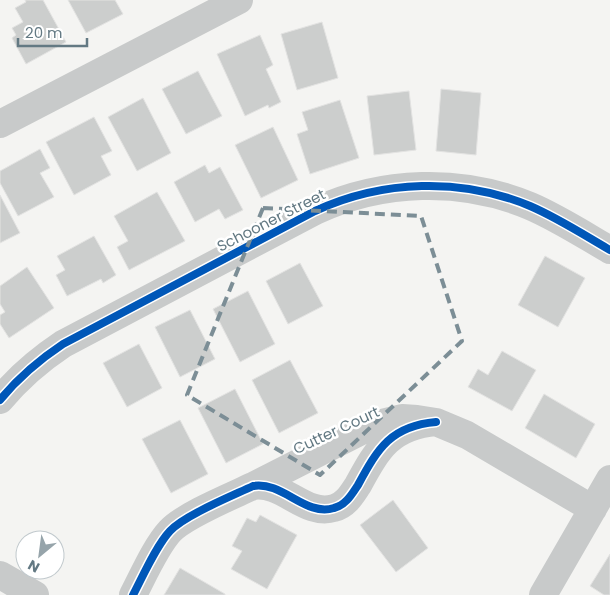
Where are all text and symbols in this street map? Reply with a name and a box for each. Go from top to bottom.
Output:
scale bar [18,15,86,47]
text: 20 m [25,22,63,43]
street label: Schooner Street [213,184,329,256]
street label: Cutter Court [289,401,383,459]
north arrow [15,530,65,580]
text: N [24,555,43,578]

